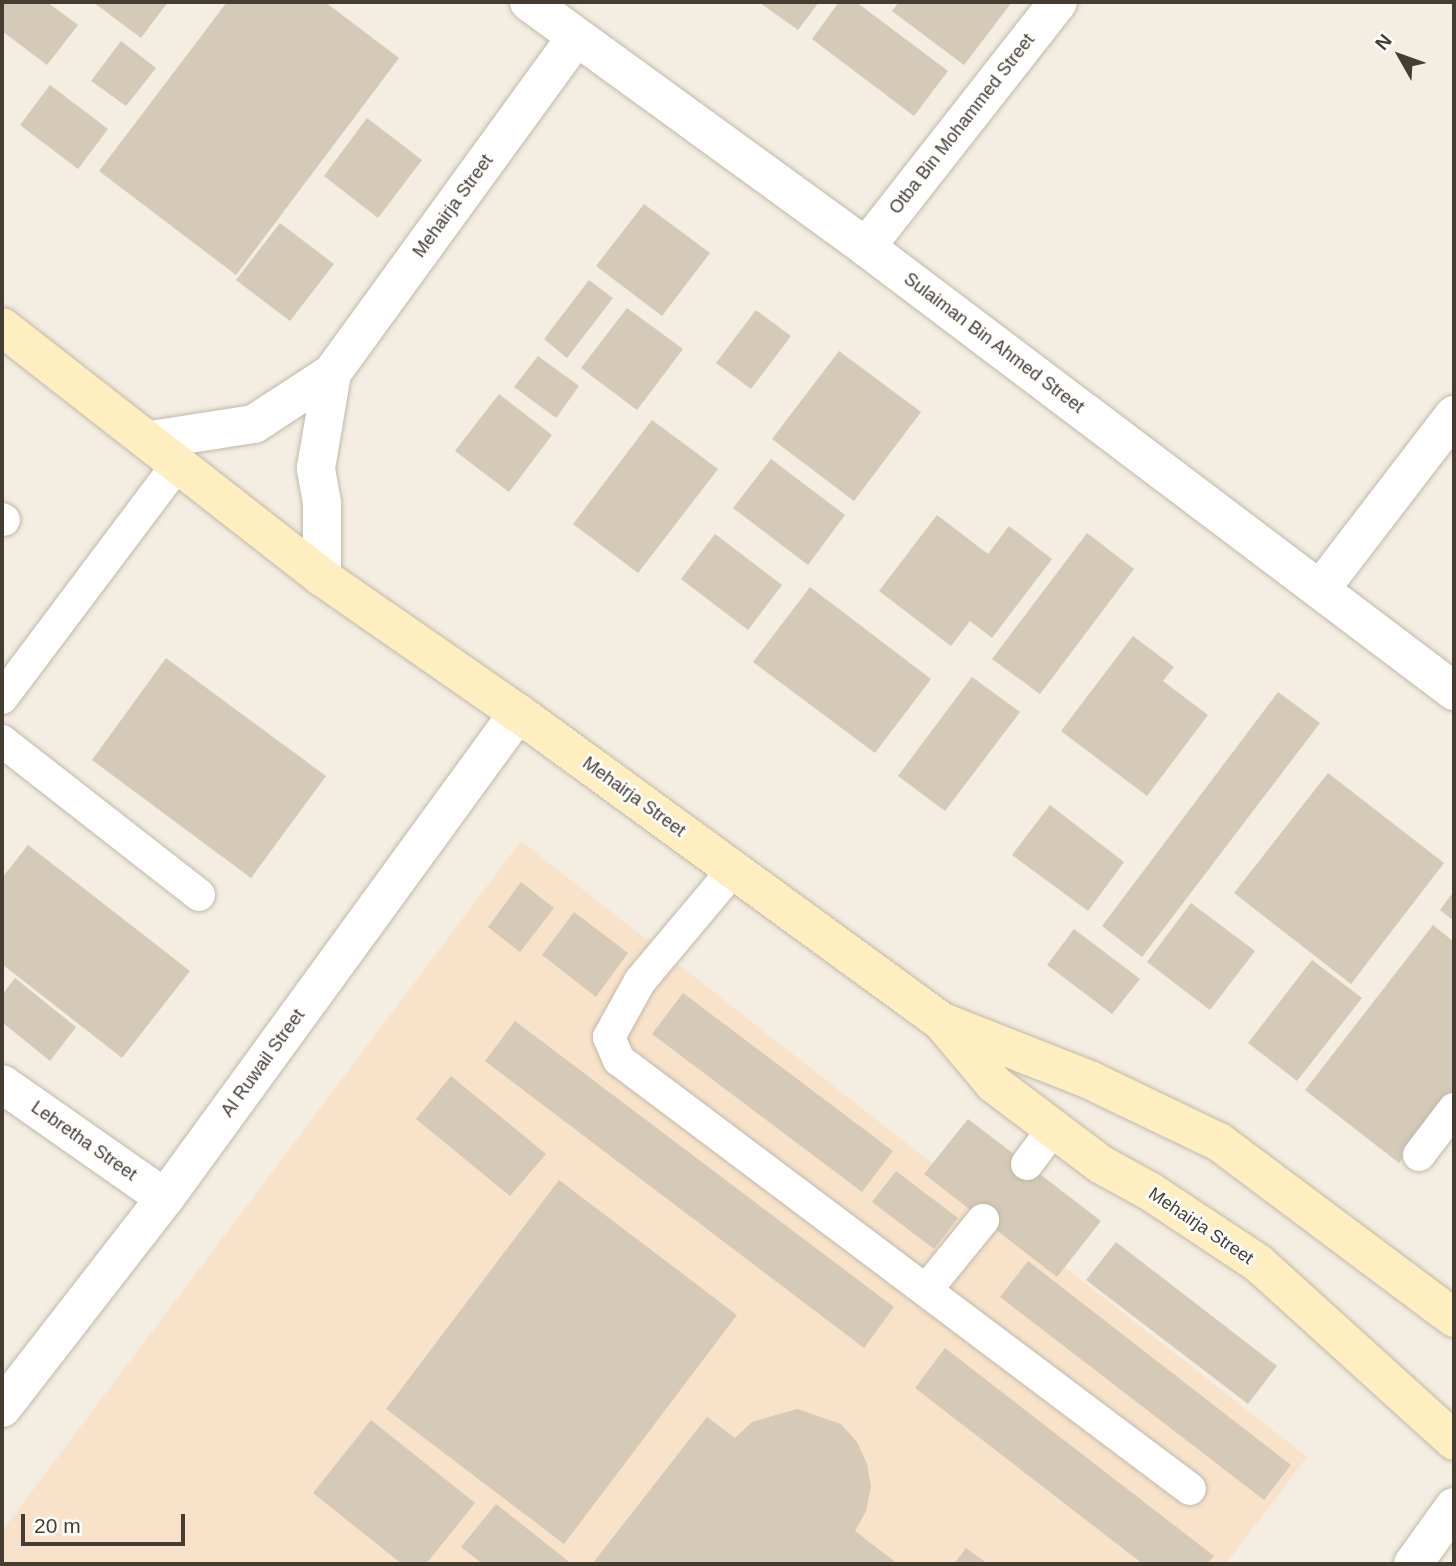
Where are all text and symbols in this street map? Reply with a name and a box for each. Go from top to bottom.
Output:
north arrow [1365,21,1435,91]
street label: Otba Bin Mohammed Street [885,29,1039,219]
text: N [1371,30,1396,54]
street label: Mehairja Street [408,150,498,262]
street label: Sulaiman Bin Ahmed Street [899,268,1089,418]
street label: Mehairja Street [578,752,690,842]
street label: Al Ruwail Street [217,1005,309,1121]
street label: Lebretha Street [27,1097,141,1185]
street label: Mehairja Street [1144,1183,1258,1269]
scale bar [24,1500,189,1544]
text: 20 m [34,1514,81,1537]

